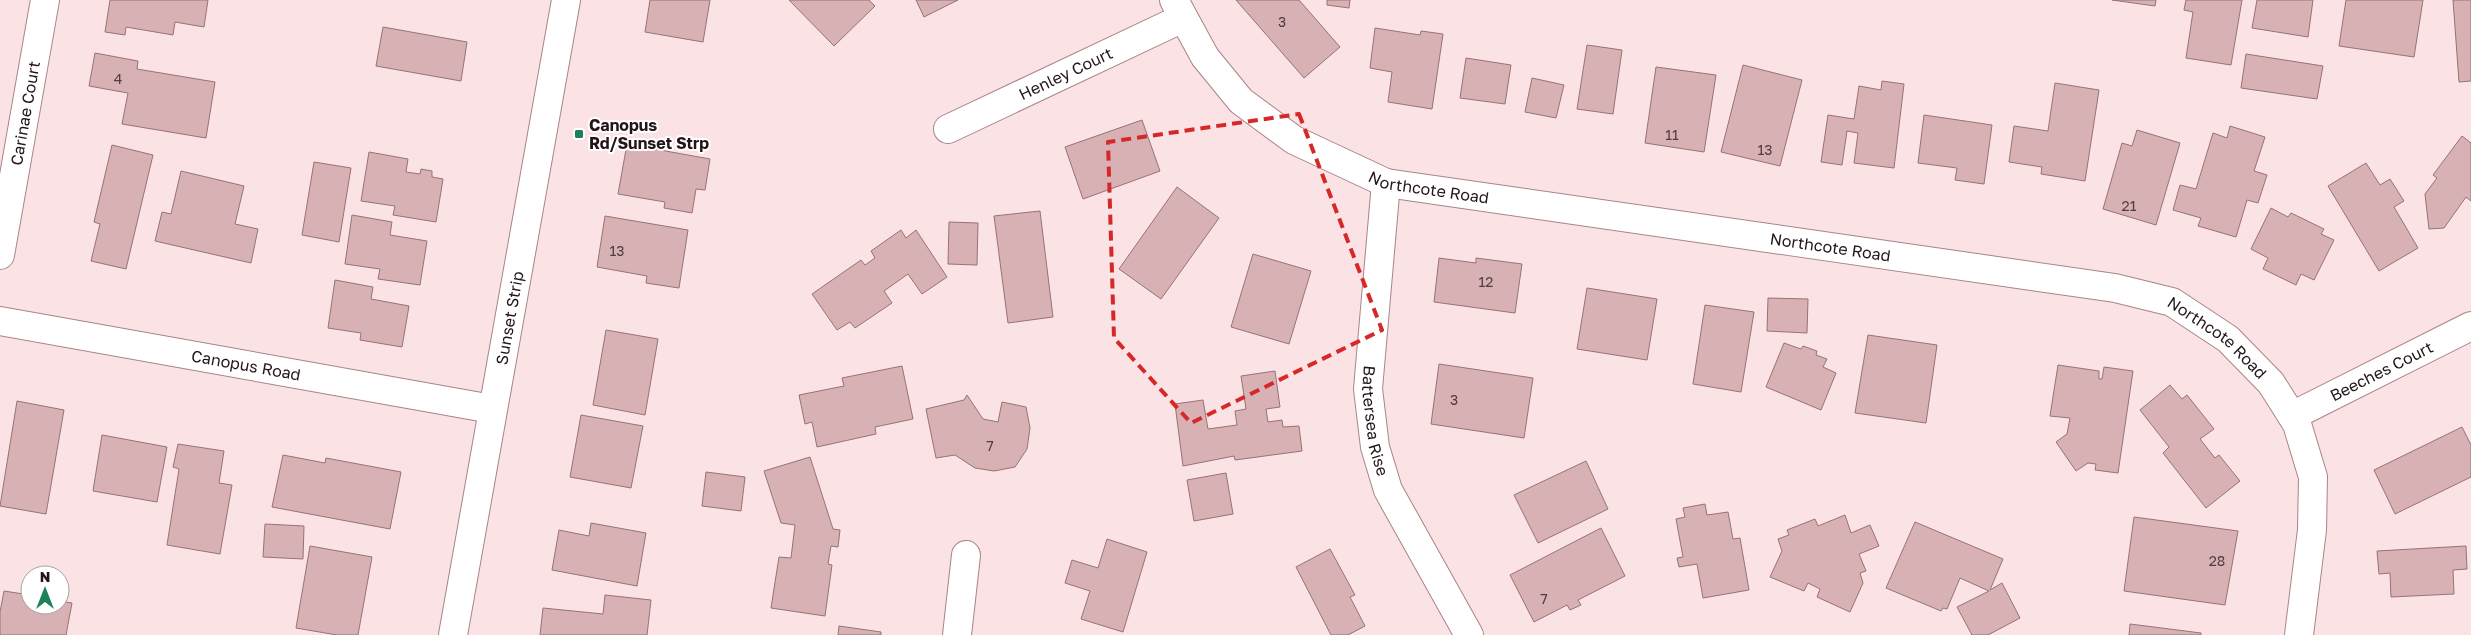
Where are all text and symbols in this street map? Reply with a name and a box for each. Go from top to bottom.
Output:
house number: 3 [1278,13,1286,30]
street label: Henley Court [1015,43,1116,104]
street label: Carinae Court [6,59,44,167]
house number: 4 [114,70,122,87]
place label: Canopus Rd/Sunset Strp [589,115,709,153]
house number: 11 [1665,126,1679,143]
marker: Canopus Rd/Sunset Strp [573,128,585,140]
house number: 13 [1758,141,1772,158]
street label: Northcote Road [1365,166,1490,208]
house number: 21 [2122,197,2137,214]
street label: Northcote Road [1769,228,1892,266]
house number: 13 [610,242,624,259]
street label: Sunset Strip [491,269,528,366]
house number: 12 [1479,273,1493,290]
street label: Northcote Road [2164,292,2271,383]
street label: Beeches Court [2326,337,2436,405]
street label: Canopus Road [190,345,302,385]
street label: Battersea Rise [1358,365,1393,478]
house number: 3 [1450,391,1458,408]
house number: 7 [986,437,994,454]
house number: 28 [2209,552,2225,569]
north arrow [20,565,70,615]
text: N [40,568,50,585]
house number: 7 [1540,590,1548,607]

